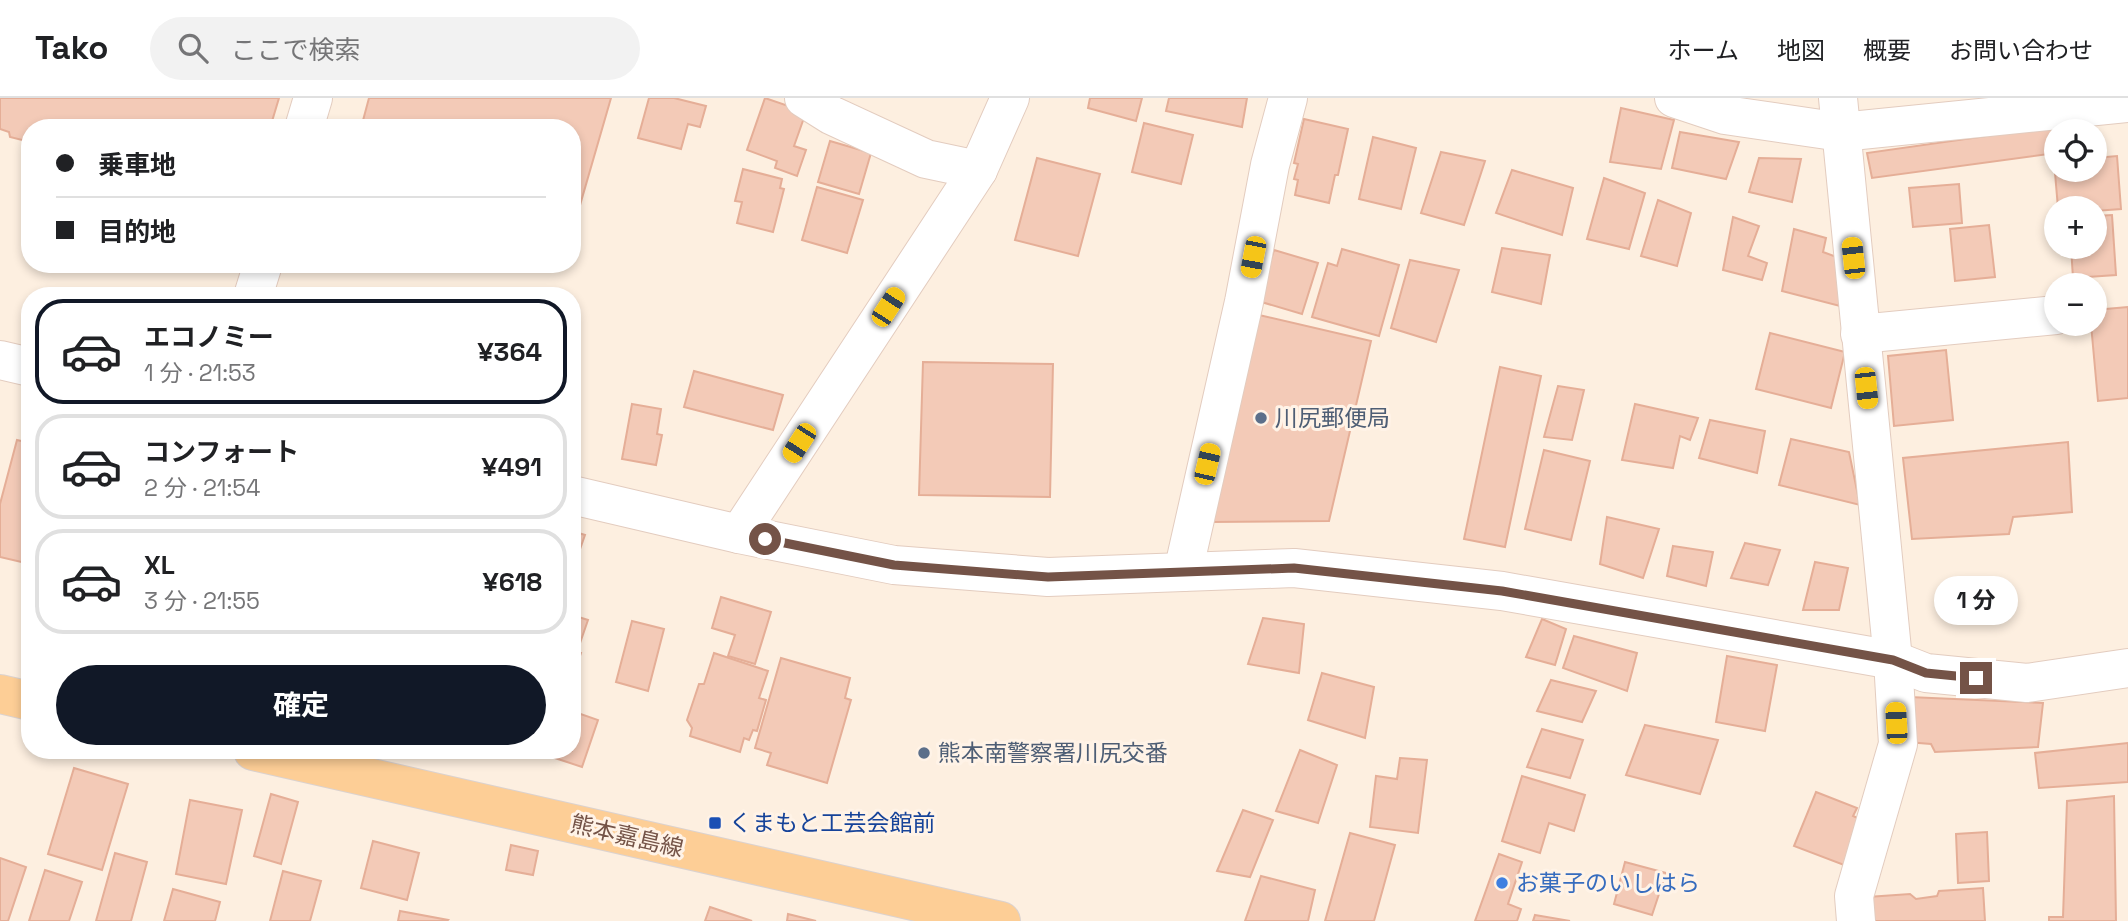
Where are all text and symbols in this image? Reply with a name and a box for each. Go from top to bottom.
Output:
search box [150,17,640,80]
text: Tako [35,27,108,69]
icon: search [174,29,212,67]
text: ここで検索 [230,33,360,67]
text: ホーム [1668,35,1739,66]
text: 地図 [1777,35,1825,66]
text: 概要 [1863,35,1911,66]
text: お問い合わせ [1949,35,2093,66]
map controls [2044,119,2107,336]
button: locate [2044,119,2107,182]
text: 乗車地 [98,148,176,182]
button: + [2044,196,2107,259]
text: 目的地 [98,215,176,249]
car [1239,234,1268,280]
car [1841,236,1866,280]
button: − [2044,273,2107,336]
car [868,284,909,330]
icon: car [60,320,123,383]
text: エコノミー [144,320,274,354]
text: ¥364 [477,335,542,369]
text: 1 分 · 21:53 [144,358,256,388]
car [1854,366,1879,410]
place label: 川尻郵便局 [1275,403,1390,433]
marker: 川尻郵便局 [1253,410,1269,426]
car [779,420,820,466]
icon: car [60,435,123,498]
text: コンフォート [144,435,299,469]
car [1193,441,1222,487]
text: ¥491 [482,450,542,484]
text: 2 分 · 21:54 [144,473,260,503]
route start [749,523,781,555]
text: XL [144,548,175,582]
icon: car [60,550,123,613]
text: ¥618 [483,565,542,599]
callout: 1 分 [1934,576,2018,626]
text: 1 分 [1956,585,1996,615]
text: 3 分 · 21:55 [144,586,260,616]
route end [1960,662,1992,694]
button: 確定 [56,665,546,745]
car [1885,701,1908,745]
place label: 熊本南警察署川尻交番 [938,738,1168,768]
marker: 熊本南警察署川尻交番 [916,745,932,761]
street label: 熊本嘉島線 [568,808,686,864]
place label: くまもと工芸会館前 [729,808,936,838]
marker: くまもと工芸会館前 [707,815,723,831]
place label: お菓子のいしはら [1516,868,1700,898]
marker: お菓子のいしはら [1494,875,1510,891]

